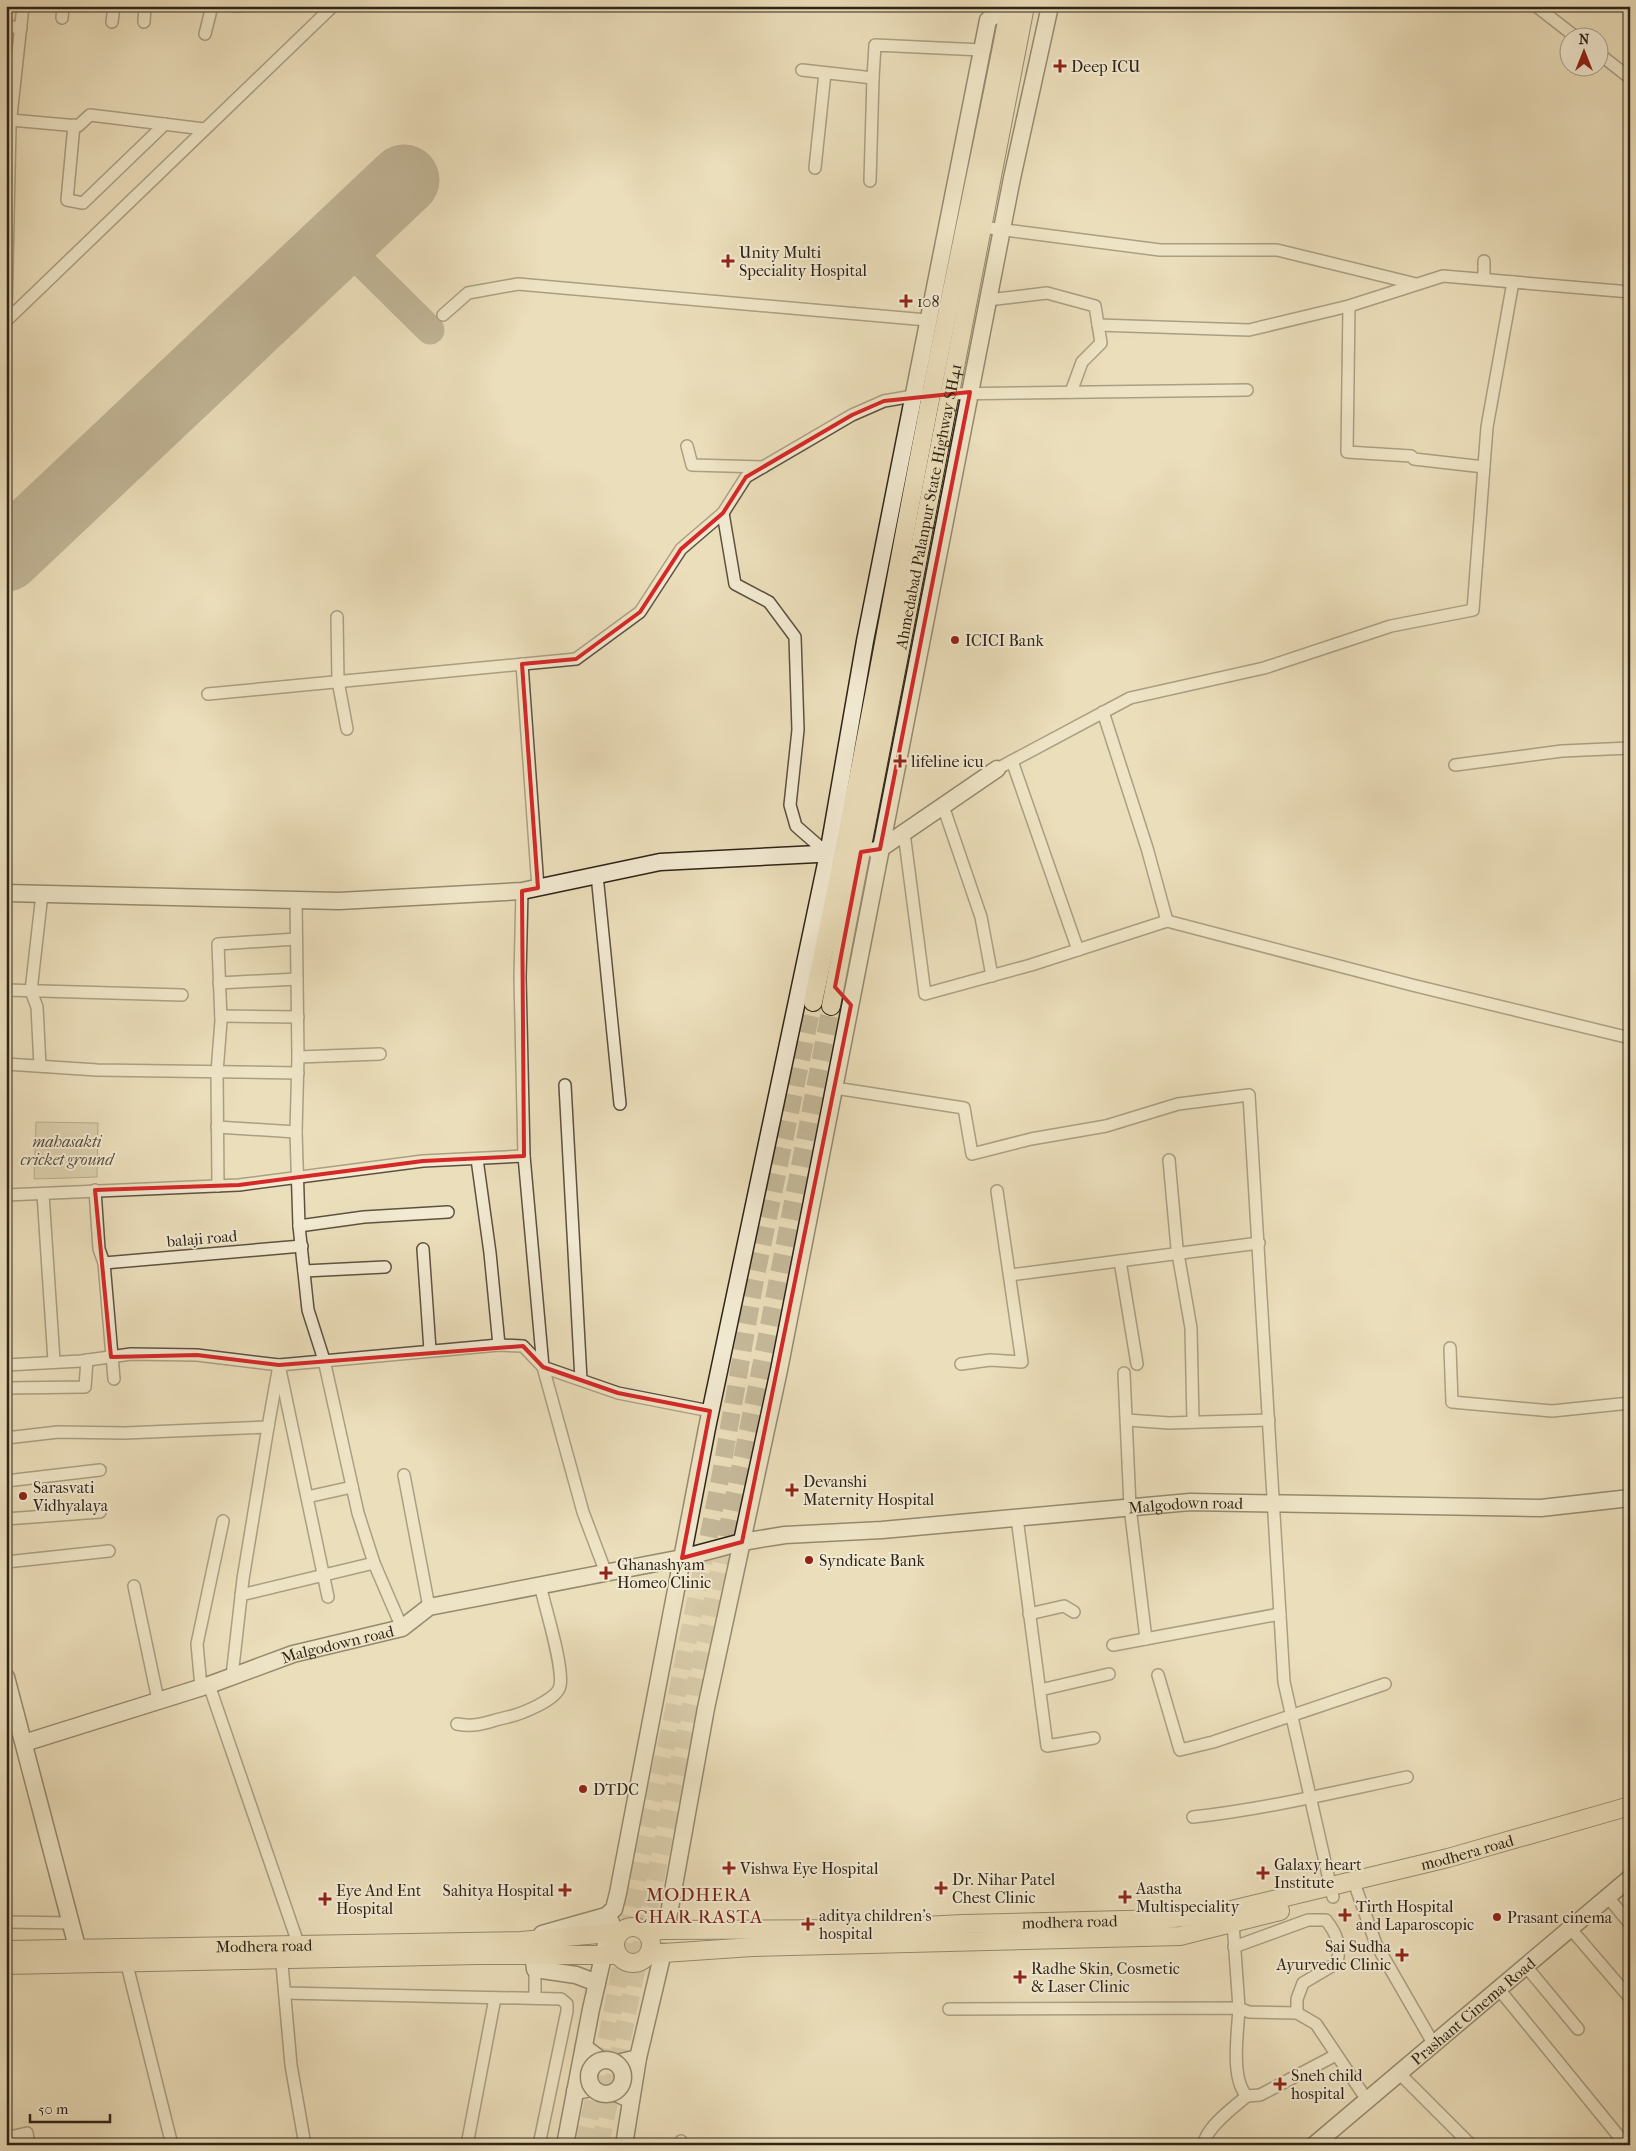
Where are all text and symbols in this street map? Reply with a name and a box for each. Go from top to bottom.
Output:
north arrow [1558,28,1608,78]
text: N [1579,31,1590,48]
place label: Deep ICU [1071,57,1141,76]
marker: Deep ICU [1053,59,1067,73]
place label: Unity Multi Speciality Hospital [739,243,868,280]
marker: Unity Multi Speciality Hospital [721,254,735,268]
place label: 108 [917,292,939,311]
marker: 108 [899,294,913,308]
street label: Ahmedabad Palanpur State Highway SH41 [891,362,965,652]
place label: ICICI Bank [965,631,1044,650]
marker: ICICI Bank [949,634,961,646]
place label: lifeline icu [910,752,983,771]
marker: lifeline icu [893,754,907,768]
park label: mahasakti cricket ground [21,1132,115,1169]
street label: balaji road [165,1226,238,1251]
place label: Devanshi Maternity Hospital [803,1472,935,1509]
place label: Sarasvati Vidhyalaya [32,1478,109,1515]
marker: Devanshi Maternity Hospital [785,1483,799,1497]
marker: Sarasvati Vidhyalaya [17,1490,29,1502]
street label: Malgodown road [1127,1493,1244,1518]
place label: Syndicate Bank [819,1551,926,1570]
marker: Syndicate Bank [803,1554,815,1566]
place label: Ghanashyam Homeo Clinic [617,1555,711,1592]
marker: Ghanashyam Homeo Clinic [599,1566,613,1580]
street label: Malgodown road [279,1621,396,1668]
place label: DTDC [593,1780,639,1799]
marker: DTDC [577,1783,589,1795]
street label: modhera road [1419,1831,1516,1874]
place label: Galaxy heart Institute [1274,1855,1362,1892]
place label: Vishwa Eye Hospital [739,1859,879,1878]
marker: Vishwa Eye Hospital [722,1861,736,1875]
marker: Galaxy heart Institute [1256,1866,1270,1880]
place label: Dr. Nihar Patel Chest Clinic [952,1870,1056,1907]
place label: Aastha Multispeciality [1135,1879,1240,1916]
place label: Eye And Ent Hospital [336,1881,422,1918]
place label: Sahitya Hospital [443,1881,555,1900]
marker: Dr. Nihar Patel Chest Clinic [934,1881,948,1895]
marker: Sahitya Hospital [558,1883,572,1897]
district label: MODHERA CHAR RASTA [635,1884,763,1928]
marker: Aastha Multispeciality [1118,1890,1132,1904]
marker: Eye And Ent Hospital [318,1892,332,1906]
place label: Tirth Hospital and Laparoscopic [1356,1897,1474,1934]
place label: aditya children's hospital [819,1906,931,1943]
marker: Tirth Hospital and Laparoscopic [1338,1908,1352,1922]
place label: Prasant cinema [1507,1908,1613,1927]
street label: modhera road [1022,1911,1118,1933]
marker: Prasant cinema [1491,1911,1503,1923]
marker: aditya children's hospital [801,1917,815,1931]
street label: Modhera road [215,1936,313,1956]
place label: Sai Sudha Ayurvedic Clinic [1276,1937,1392,1974]
marker: Sai Sudha Ayurvedic Clinic [1395,1948,1409,1962]
street label: Prashant Cinema Road [1407,1953,1539,2069]
place label: Radhe Skin, Cosmetic & Laser Clinic [1031,1959,1180,1996]
marker: Radhe Skin, Cosmetic & Laser Clinic [1013,1970,1027,1984]
place label: Sneh child hospital [1291,2066,1363,2103]
marker: Sneh child hospital [1273,2077,1287,2091]
scale bar [30,2091,110,2123]
text: 50 m [38,2100,69,2118]

